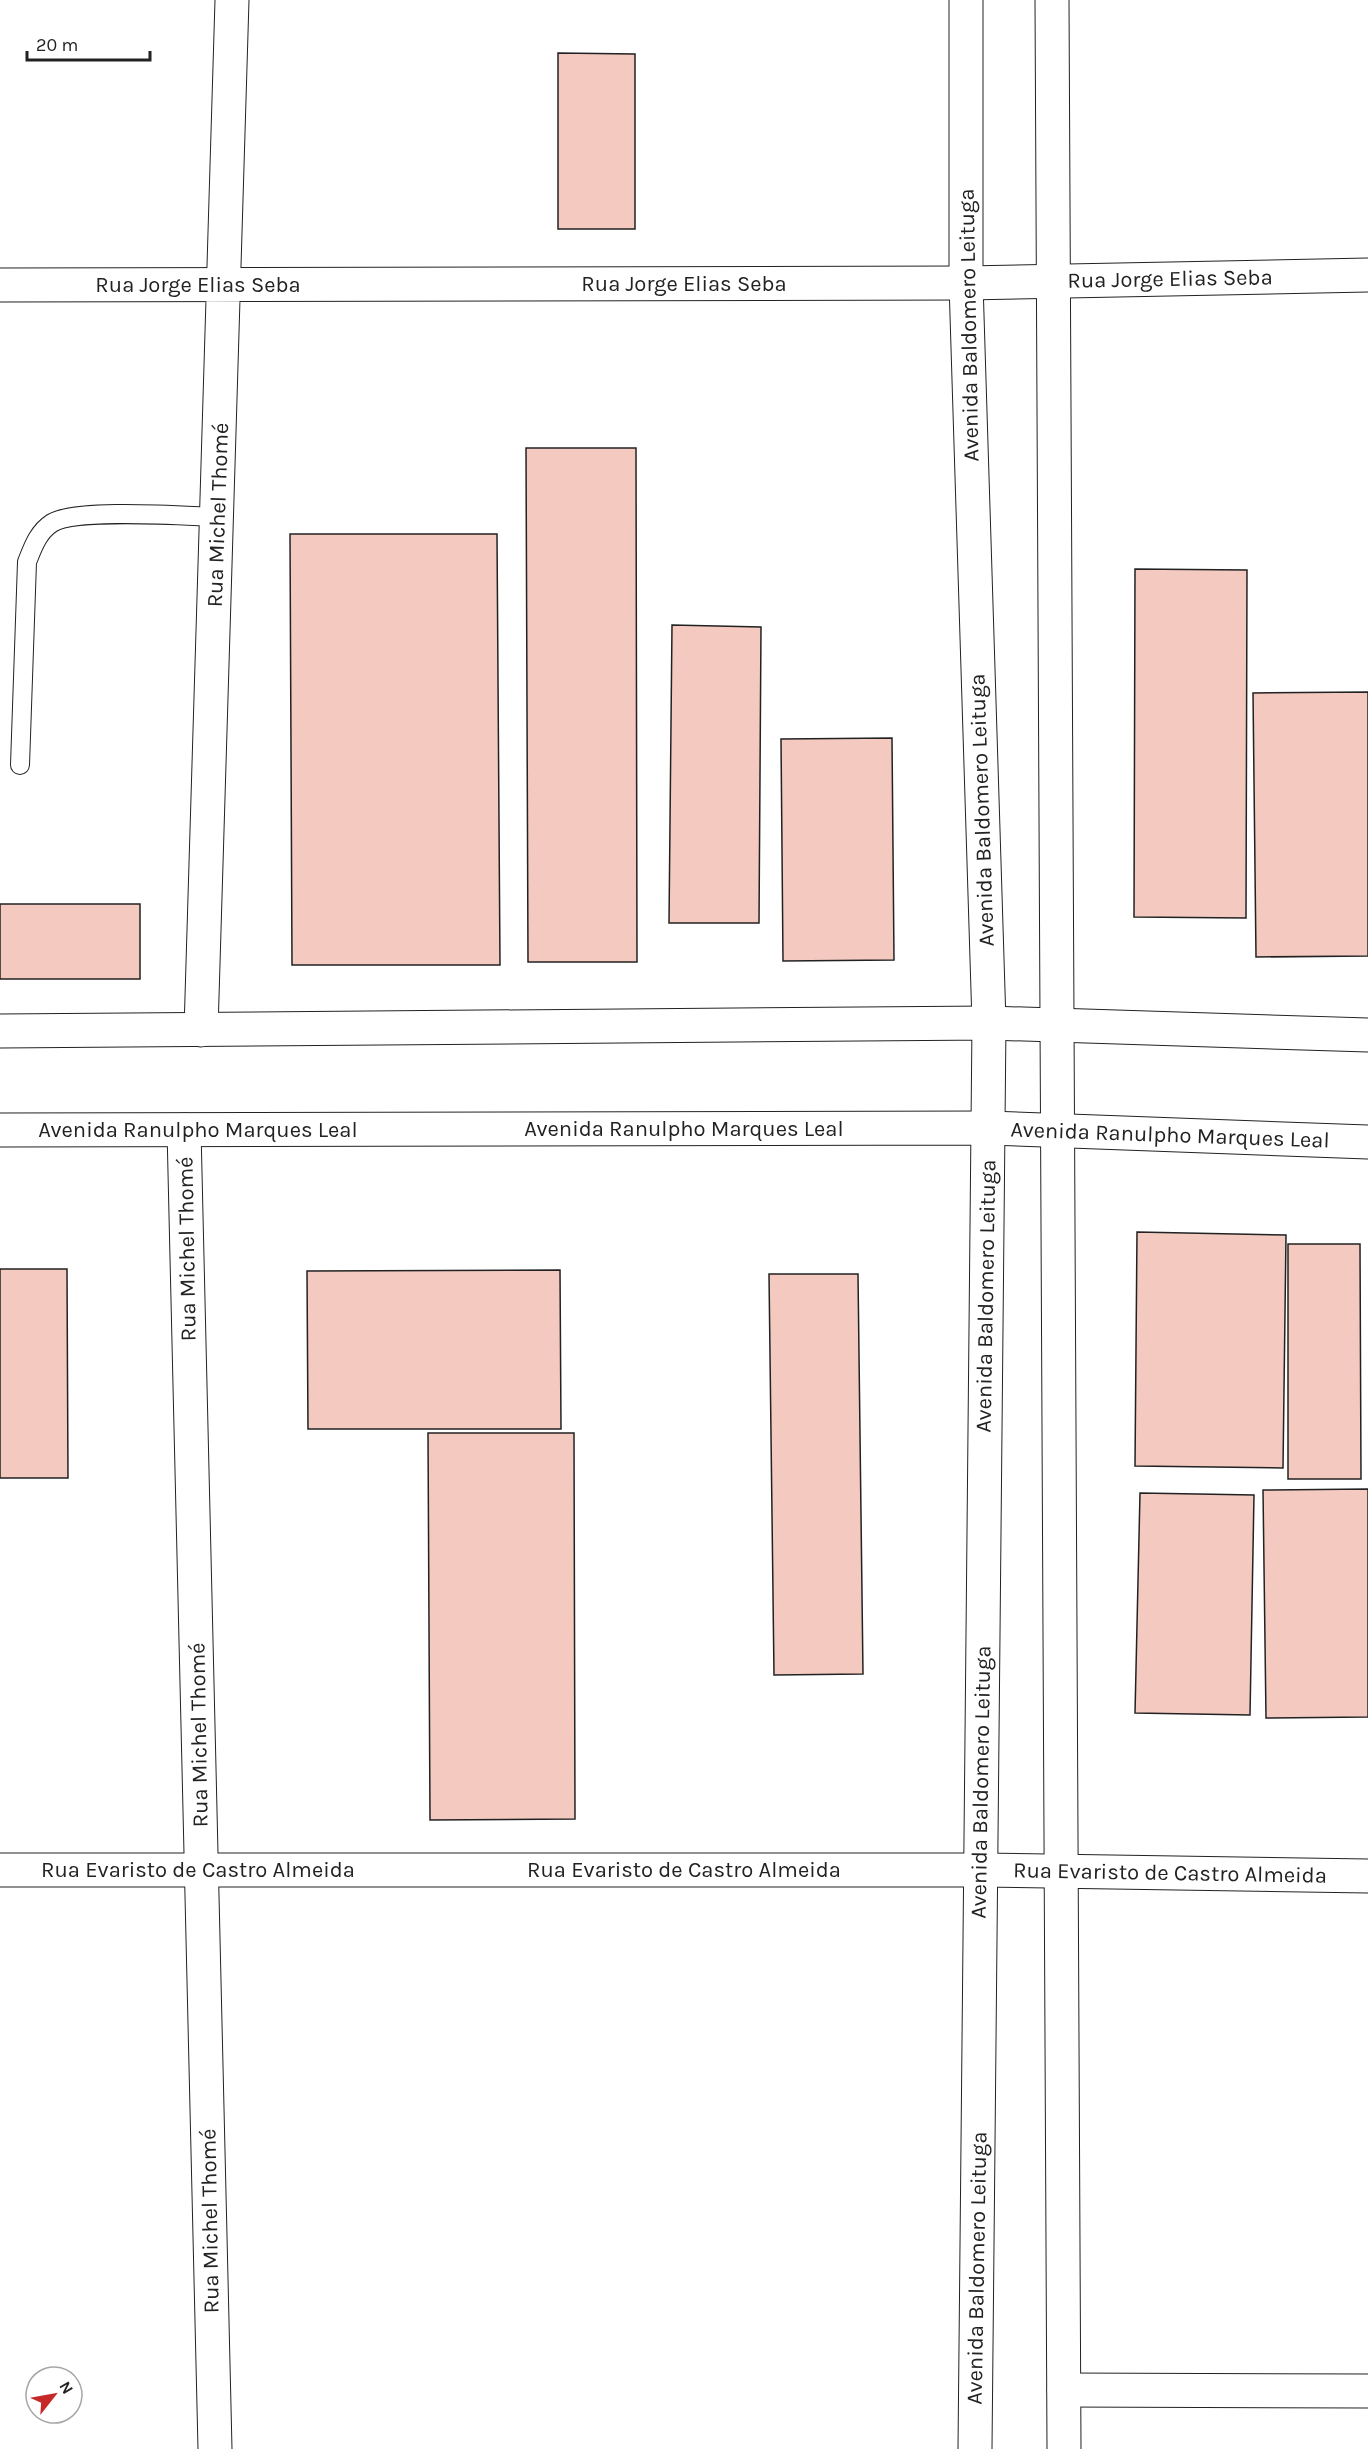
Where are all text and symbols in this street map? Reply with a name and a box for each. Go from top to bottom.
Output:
scale bar [27,24,150,62]
text: 20 m [36,34,78,56]
street label: Avenida Baldomero Leituga [954,188,984,462]
street label: Rua Jorge Elias Seba [1067,264,1273,294]
street label: Rua Jorge Elias Seba [581,271,787,297]
street label: Rua Jorge Elias Seba [95,272,301,298]
street label: Rua Michel Thomé [202,422,234,608]
street label: Avenida Baldomero Leituga [964,673,1000,947]
street label: Avenida Ranulpho Marques Leal [524,1116,844,1142]
street label: Avenida Ranulpho Marques Leal [1010,1116,1330,1154]
street label: Avenida Ranulpho Marques Leal [38,1117,358,1143]
street label: Rua Michel Thomé [172,1156,202,1342]
street label: Avenida Baldomero Leituga [971,1159,1001,1433]
street label: Rua Michel Thomé [184,1642,214,1828]
street label: Avenida Baldomero Leituga [966,1645,996,1919]
street label: Rua Evaristo de Castro Almeida [41,1857,355,1883]
street label: Rua Evaristo de Castro Almeida [527,1857,841,1883]
street label: Rua Evaristo de Castro Almeida [1013,1857,1327,1889]
street label: Rua Michel Thomé [195,2128,225,2314]
street label: Avenida Baldomero Leituga [962,2131,992,2405]
north arrow [24,2365,84,2425]
text: N [55,2378,78,2397]

